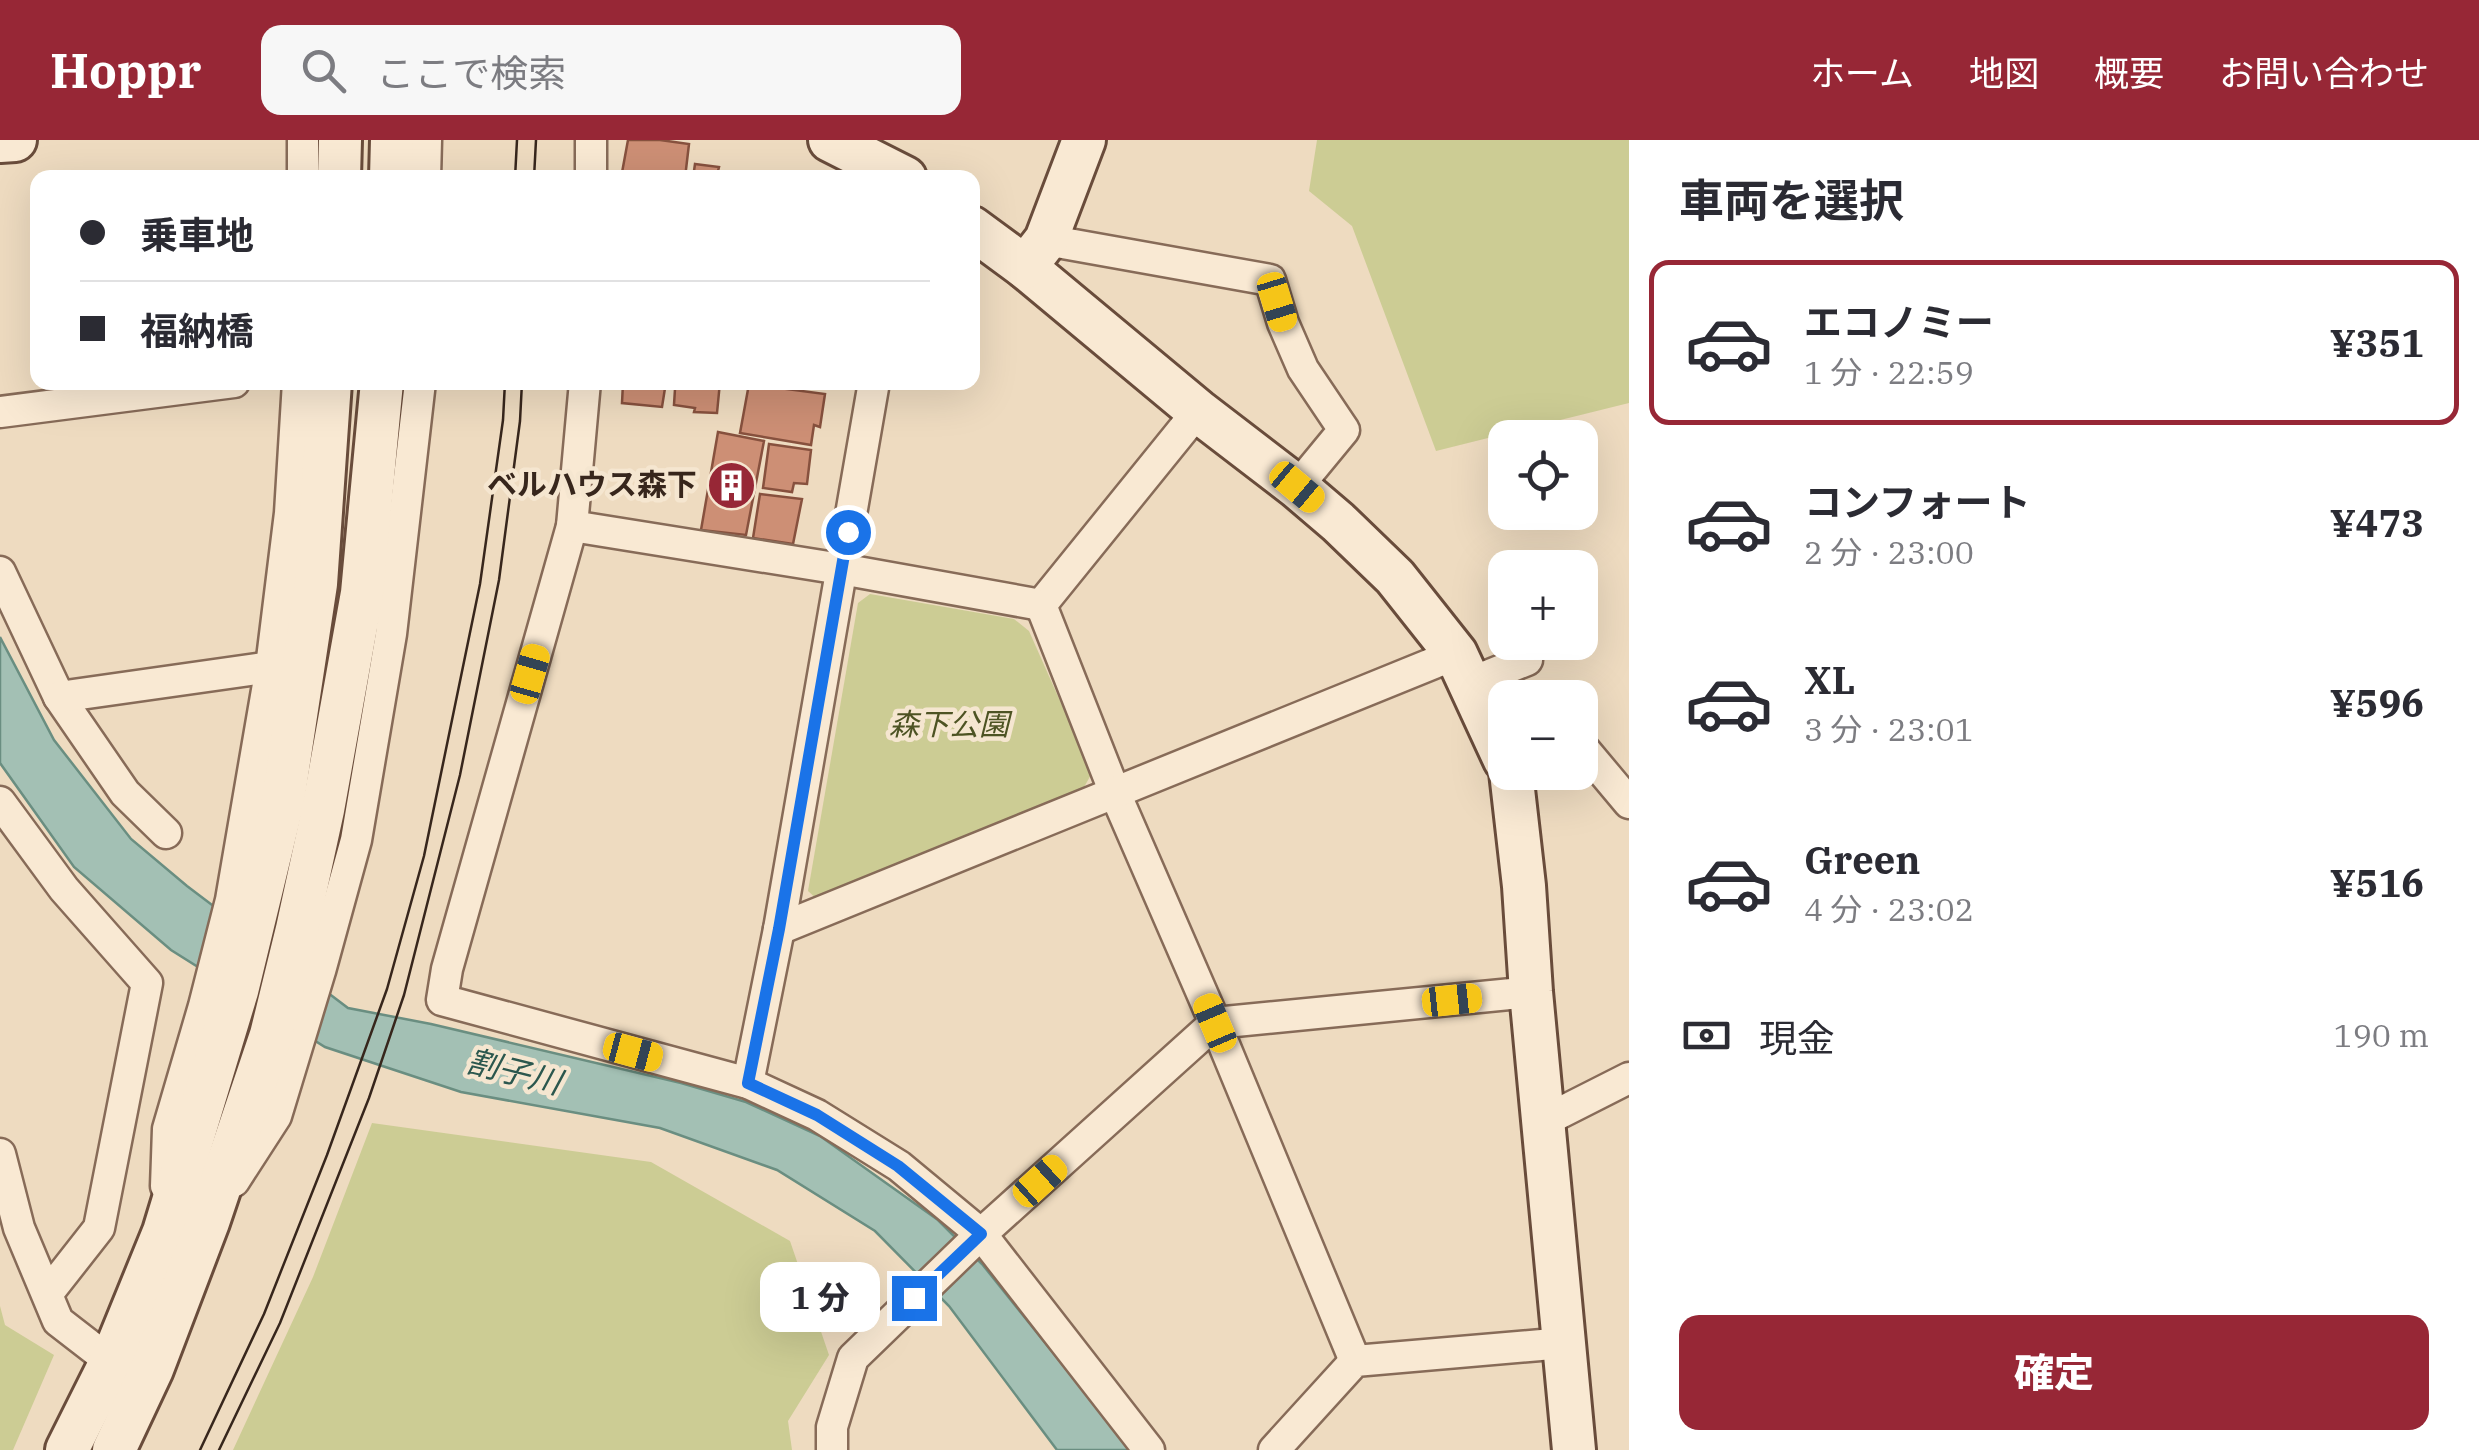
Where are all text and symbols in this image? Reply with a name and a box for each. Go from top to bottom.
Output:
search box [261,25,961,115]
text: Hoppr [50,39,201,101]
icon: search [296,43,351,98]
text: ここで検索 [376,48,566,97]
text: ホーム [1810,50,1914,96]
text: 地図 [1969,50,2039,96]
text: 概要 [2094,50,2164,96]
text: お問い合わせ [2219,50,2429,96]
text: 車両を選択 [1679,171,1904,229]
text: 乗車地 [140,210,254,259]
car [1254,269,1300,335]
text: エコノミー [1804,297,1994,346]
icon: car [1684,298,1774,388]
text: 福納橋 [140,306,254,355]
text: ¥351 [2330,318,2424,367]
text: 1 分 · 22:59 [1804,351,1974,393]
map controls [1488,420,1598,790]
button: locate [1488,420,1598,530]
car [1264,456,1330,518]
building icon: ベルハウス森下 [706,459,758,511]
place label: ベルハウス森下 [487,464,697,503]
text: コンフォート [1804,477,2031,526]
icon: car [1684,478,1774,568]
text: ¥473 [2330,498,2424,547]
route start [826,510,871,555]
text: 2 分 · 23:00 [1804,531,1974,573]
button: + [1488,550,1598,660]
car [507,641,553,707]
text: XL [1804,655,1855,704]
icon: car [1684,658,1774,748]
text: ¥596 [2330,678,2424,727]
button: − [1488,680,1598,790]
park label: 森下公園 [889,704,1013,743]
text: 3 分 · 23:01 [1804,708,1974,750]
text: Green [1804,835,1920,884]
icon: car [1684,838,1774,928]
text: ¥516 [2330,858,2424,907]
text: 4 分 · 23:02 [1804,888,1974,930]
car [1421,982,1483,1018]
car [1189,990,1241,1056]
icon: cash [1679,1008,1734,1063]
text: 現金 [1759,1013,1835,1062]
text: 190 m [2333,1014,2429,1056]
car [600,1030,666,1074]
water label: 割子川 [463,1039,569,1104]
car [1008,1150,1072,1212]
callout: 1 分 [759,1263,879,1333]
text: 1 分 [791,1276,849,1318]
route end [892,1276,937,1321]
button: 確定 [1679,1315,2429,1430]

